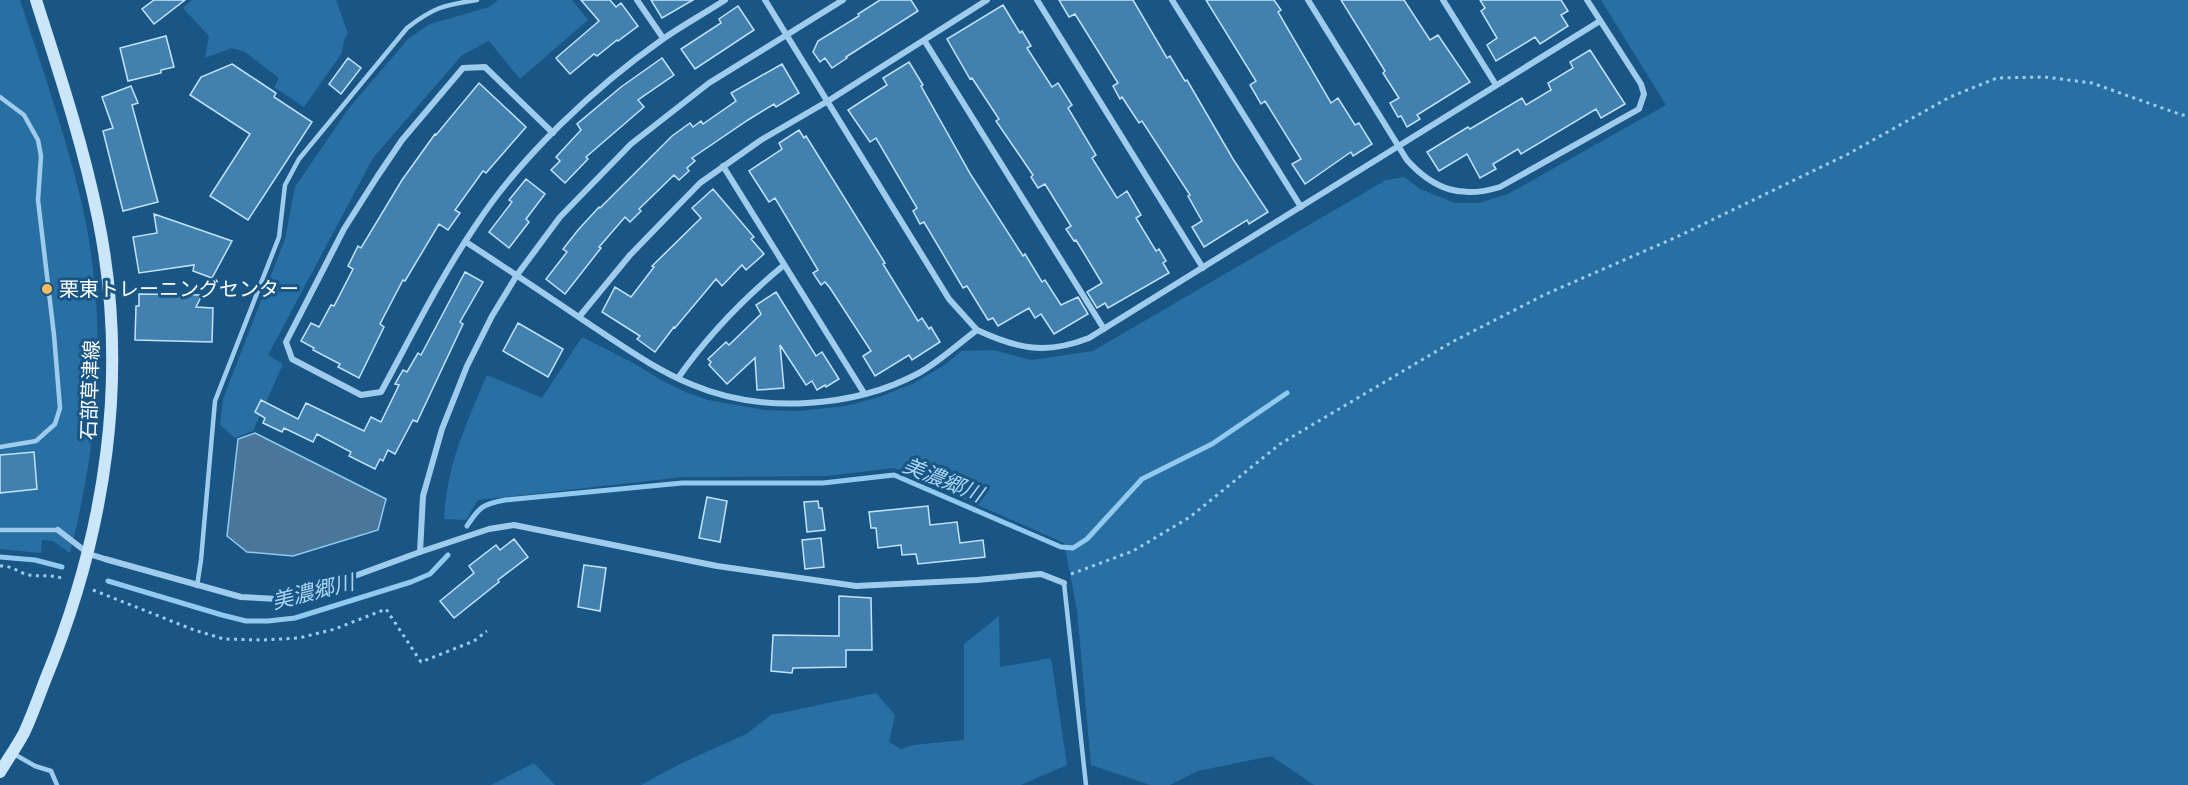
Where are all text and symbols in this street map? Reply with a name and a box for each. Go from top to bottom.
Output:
place label: 栗東トレーニングセンター [59,278,299,302]
marker: 栗東トレーニングセンター [40,282,54,296]
street label: 石部草津線 [77,340,105,440]
water label: 美濃郷川 [899,453,988,509]
water label: 美濃郷川 [269,570,359,615]

